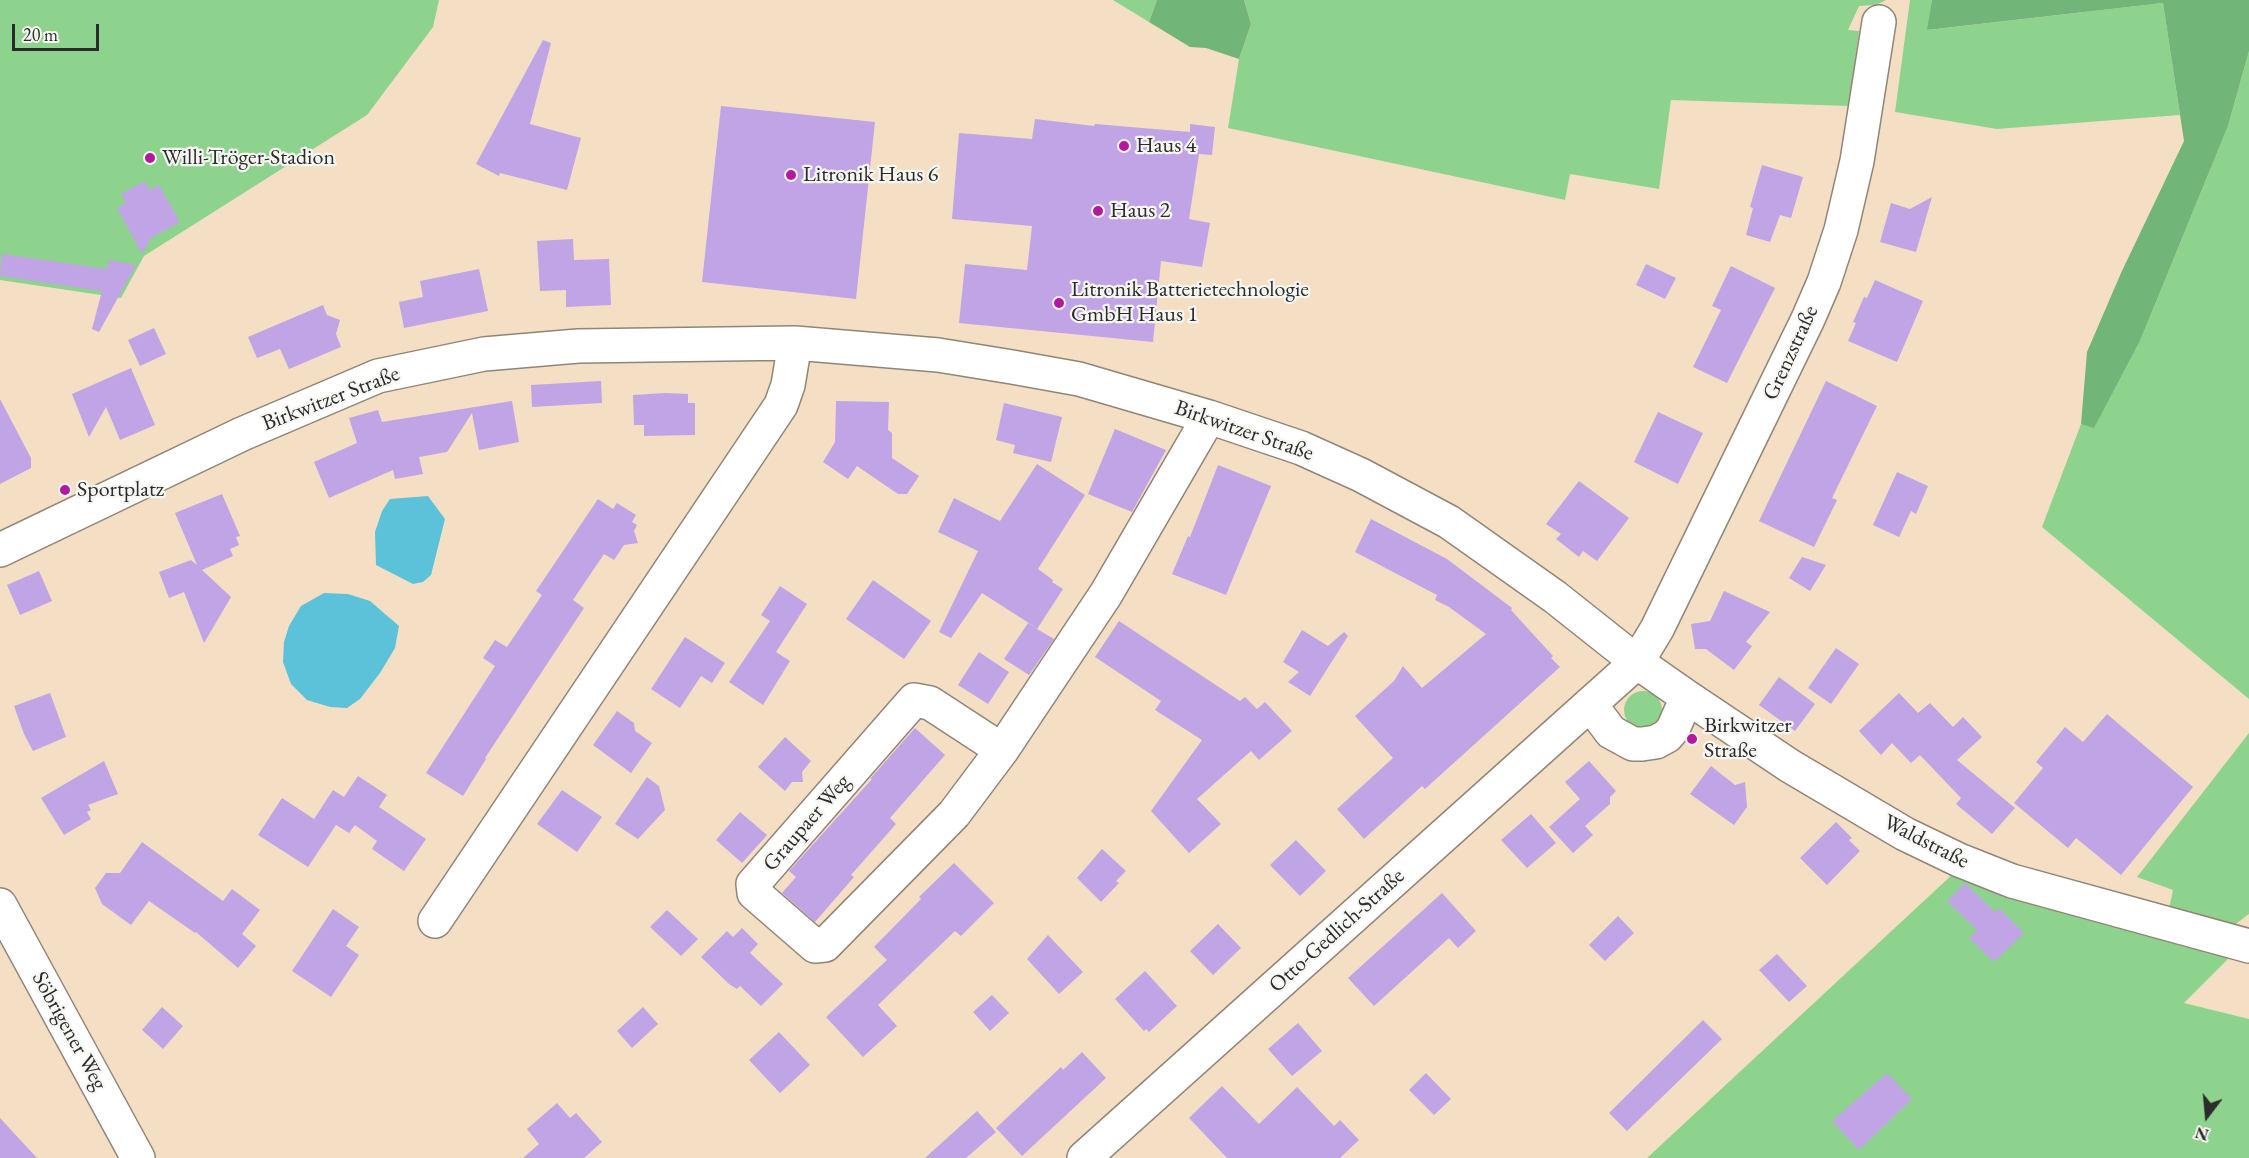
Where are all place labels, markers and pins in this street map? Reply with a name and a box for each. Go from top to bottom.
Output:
place label: Haus 4 [1136,133,1196,159]
marker: Haus 4 [1117,139,1131,153]
place label: Willi-Tröger-Stadion [162,145,335,171]
marker: Willi-Tröger-Stadion [143,151,157,165]
place label: Litronik Haus 6 [803,162,938,188]
marker: Litronik Haus 6 [784,168,798,182]
place label: Haus 2 [1110,198,1170,224]
marker: Haus 2 [1091,204,1105,218]
place label: Litronik Batterietechnologie GmbH Haus 1 [1071,277,1309,328]
marker: Litronik Batterietechnologie GmbH Haus 1 [1052,296,1066,310]
place label: Sportplatz [77,477,164,503]
marker: Sportplatz [58,483,72,497]
place label: Birkwitzer Straße [1704,713,1792,764]
marker: Birkwitzer Straße [1685,732,1699,746]

